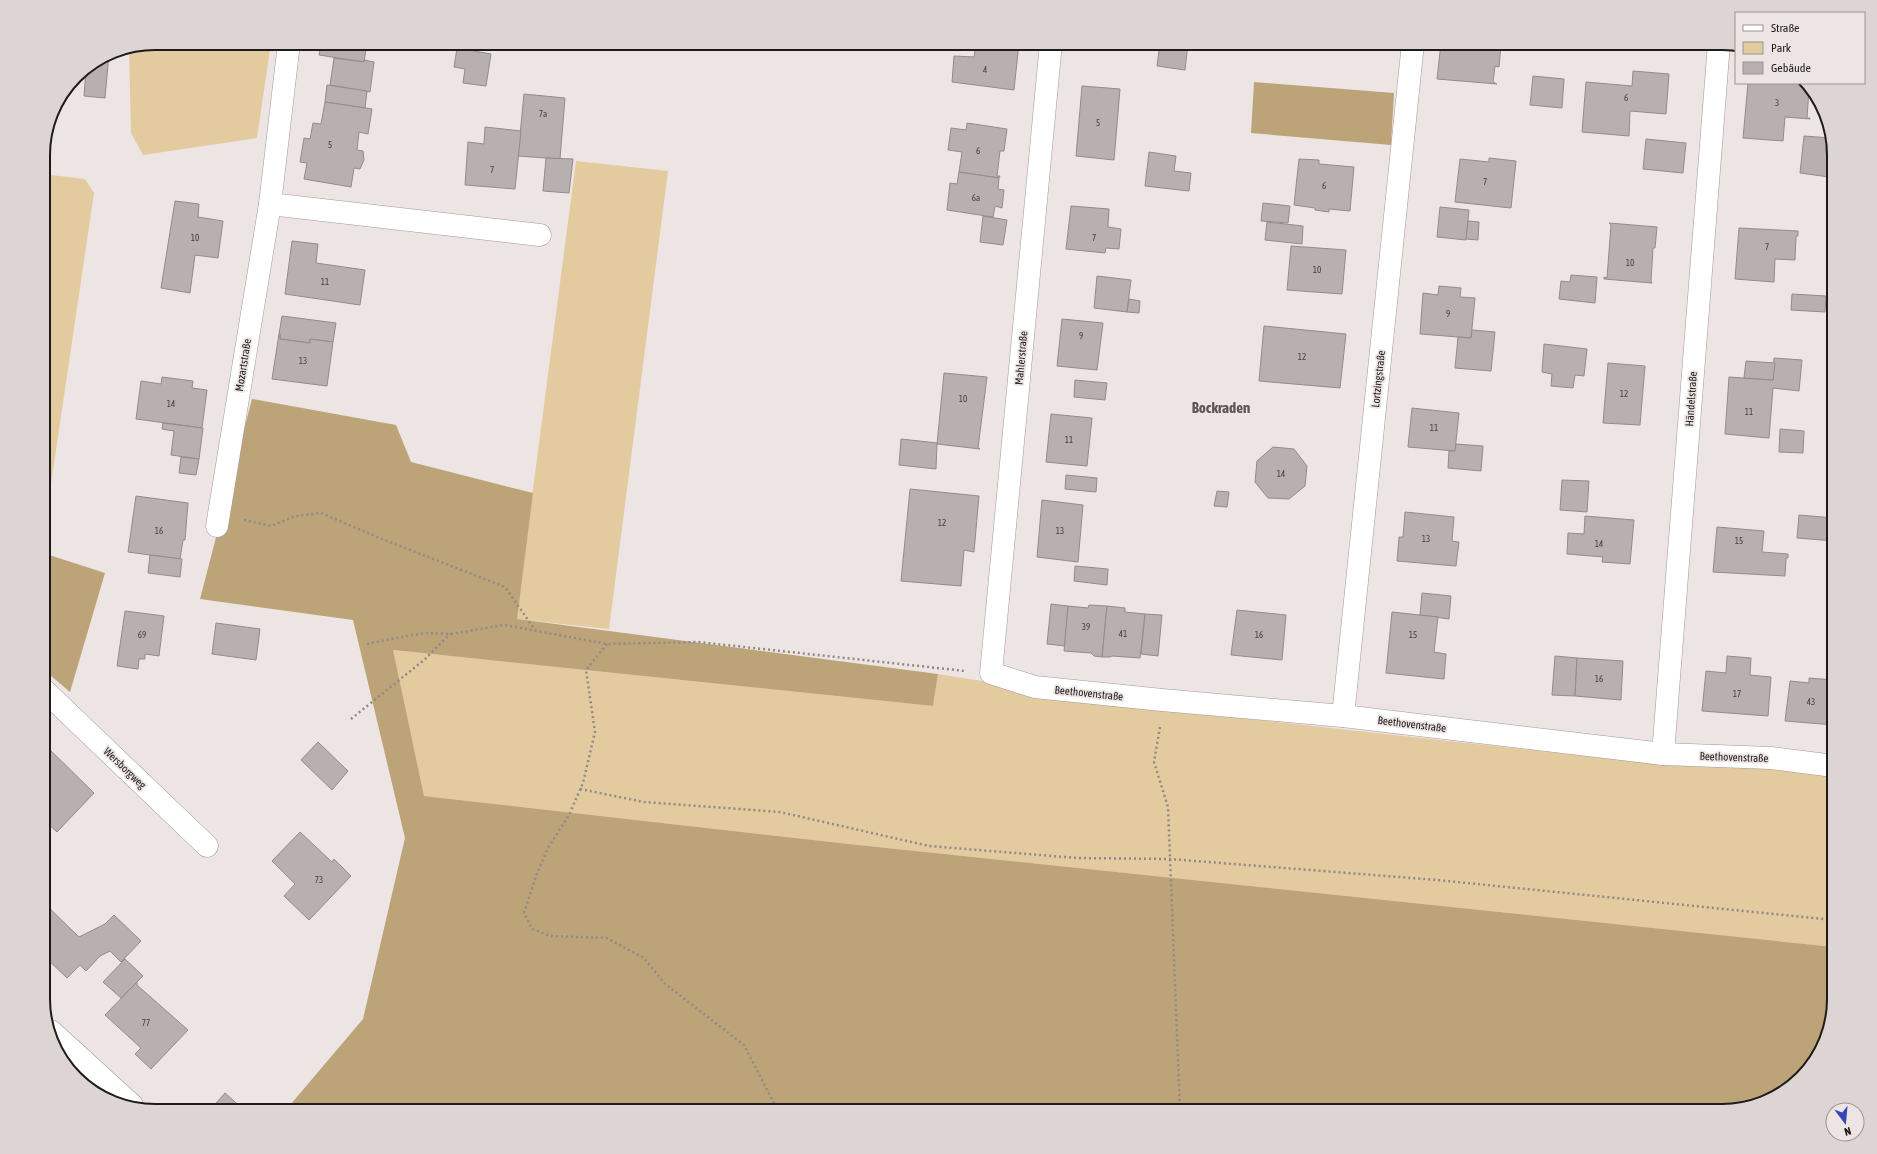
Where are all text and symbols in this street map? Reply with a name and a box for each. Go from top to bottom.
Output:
legend [1735,12,1865,84]
text: Straße [1771,21,1799,35]
text: Park [1771,41,1792,55]
text: Gebäude [1771,61,1811,75]
house number: 4 [983,65,987,75]
house number: 6 [1624,93,1628,103]
house number: 3 [1775,98,1779,108]
house number: 7a [539,109,547,119]
house number: 5 [1096,118,1100,128]
house number: 5 [328,140,332,150]
house number: 6 [976,146,980,156]
house number: 7 [490,165,494,175]
house number: 7 [1483,177,1487,187]
house number: 6 [1322,181,1326,191]
house number: 6a [972,193,980,203]
house number: 10 [191,233,199,243]
house number: 7 [1092,233,1096,243]
house number: 7 [1765,242,1769,252]
house number: 10 [1626,258,1634,268]
house number: 10 [1313,265,1321,275]
house number: 11 [321,277,329,287]
house number: 9 [1446,309,1450,319]
street label: Mahlerstraße [1013,330,1029,386]
house number: 9 [1079,331,1083,341]
street label: Mozartstraße [233,338,253,392]
street label: Lortzingstraße [1369,350,1387,408]
house number: 12 [1298,352,1306,362]
house number: 13 [299,356,307,366]
street label: Händelstraße [1683,371,1699,427]
house number: 12 [1620,389,1628,399]
house number: 10 [959,394,967,404]
house number: 14 [167,399,175,409]
district label: Bockraden [1192,399,1250,416]
house number: 11 [1745,407,1753,417]
house number: 11 [1430,423,1438,433]
house number: 11 [1065,435,1073,445]
house number: 14 [1277,469,1285,479]
house number: 12 [938,518,946,528]
house number: 16 [155,526,163,536]
house number: 13 [1056,526,1064,536]
house number: 13 [1422,534,1430,544]
house number: 15 [1735,536,1743,546]
house number: 14 [1595,539,1603,549]
house number: 39 [1082,622,1090,632]
house number: 41 [1119,629,1127,639]
house number: 69 [138,630,146,640]
house number: 16 [1255,630,1263,640]
house number: 15 [1409,630,1417,640]
house number: 16 [1595,674,1603,684]
street label: Beethovenstraße [1054,683,1124,703]
house number: 17 [1733,689,1741,699]
house number: 43 [1807,697,1815,707]
street label: Beethovenstraße [1377,714,1447,734]
street label: Wersborgweg [101,745,149,791]
street label: Beethovenstraße [1699,750,1769,764]
house number: 73 [315,875,323,885]
house number: 77 [142,1018,150,1028]
north arrow [1825,1102,1865,1142]
text: N [1843,1125,1853,1138]

